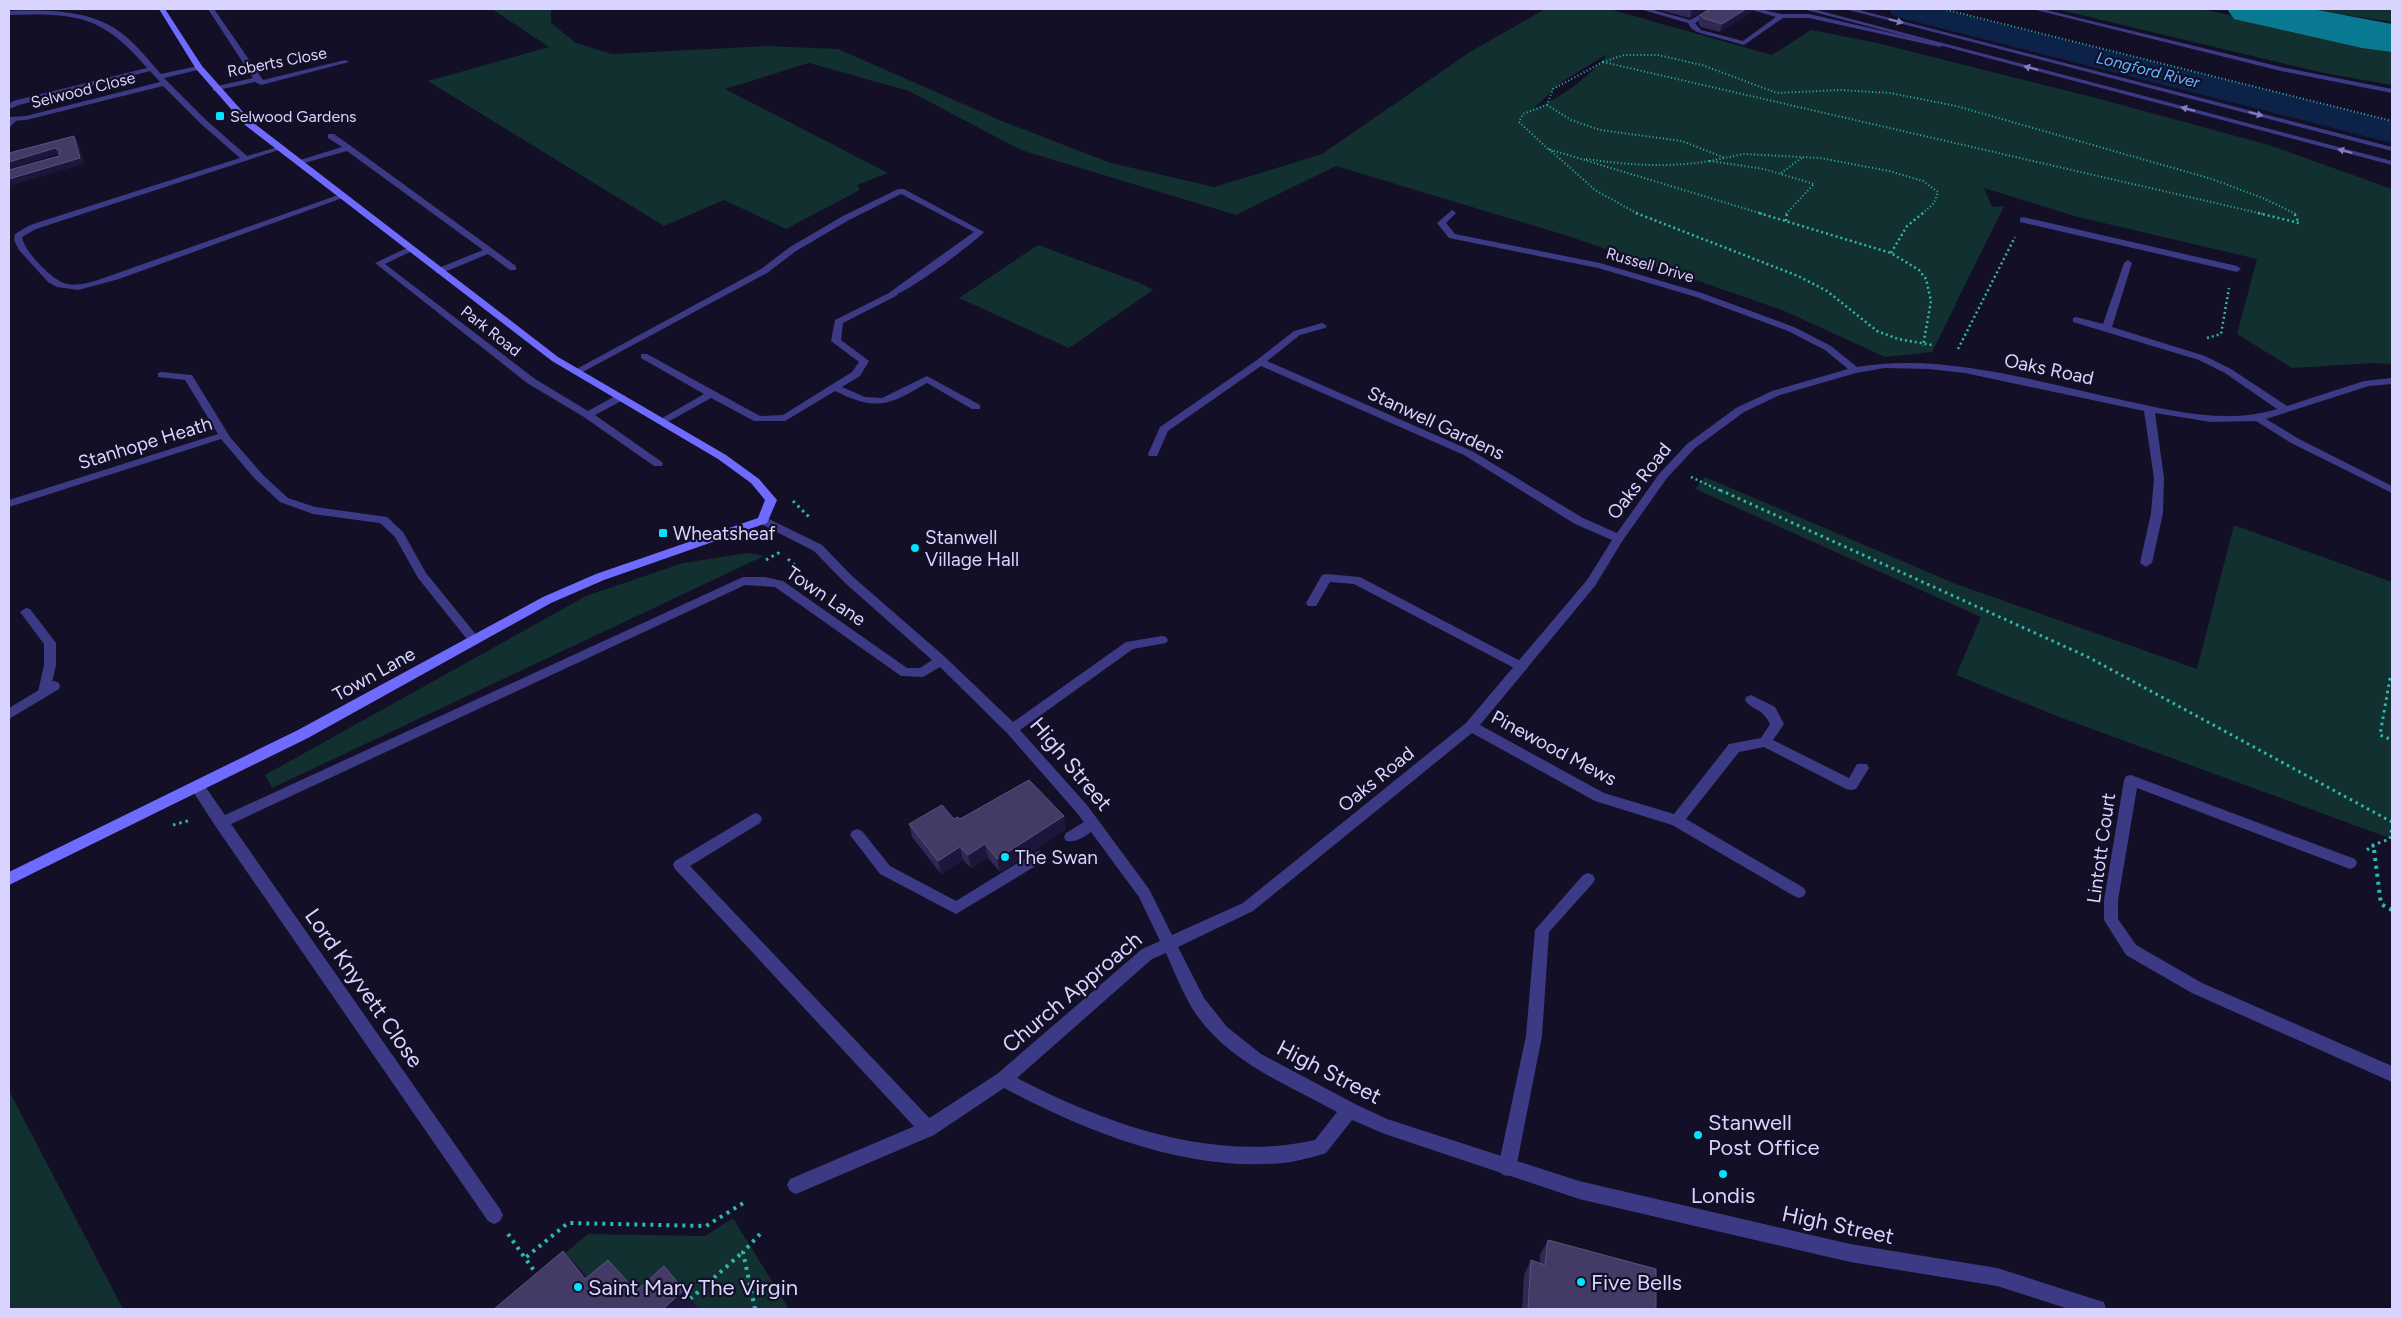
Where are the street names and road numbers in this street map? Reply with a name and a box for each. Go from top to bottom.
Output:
street label: Roberts Close [226,43,329,81]
street label: Selwood Close [29,68,137,112]
street label: Russell Drive [1604,243,1696,287]
street label: Park Road [457,302,525,360]
street label: Oaks Road [2002,348,2096,390]
street label: Stanwell Gardens [1364,381,1508,465]
street label: Stanhope Heath [75,412,215,474]
street label: Oaks Road [1602,438,1676,524]
street label: Town Lane [782,561,870,631]
street label: Town Lane [329,642,419,706]
street label: Pinewood Mews [1487,705,1621,791]
street label: High Street [1024,712,1118,816]
street label: Oaks Road [1333,741,1419,817]
street label: Lintott Court [2082,791,2120,905]
street label: Lord Knyvett Close [299,903,429,1073]
street label: Church Approach [997,926,1147,1058]
street label: High Street [1272,1034,1386,1110]
street label: High Street [1780,1200,1896,1250]

